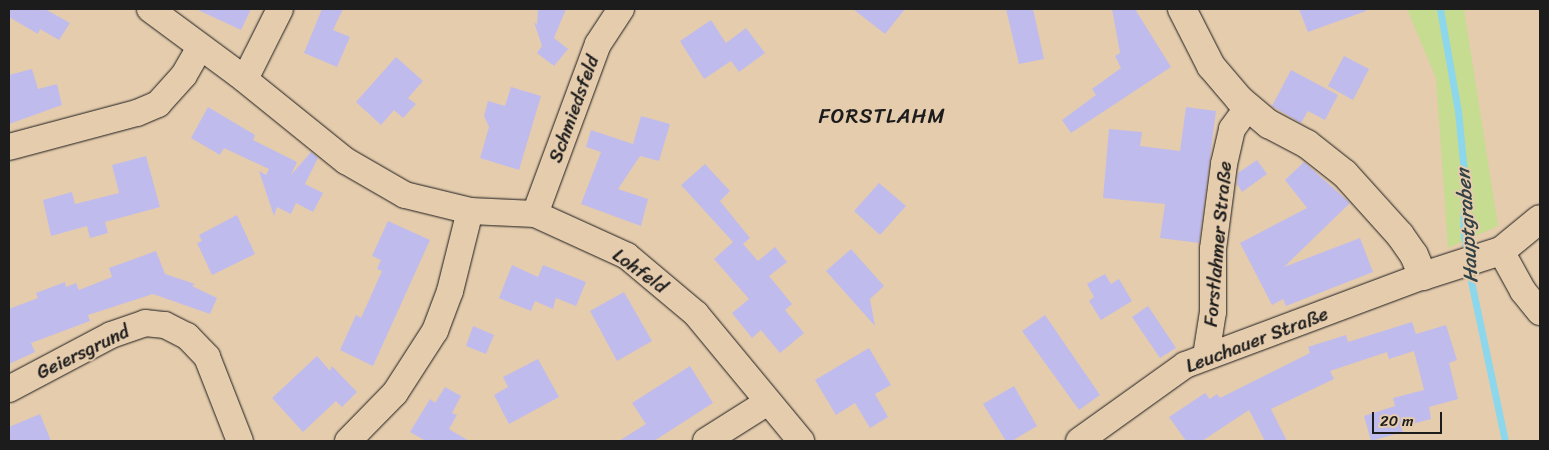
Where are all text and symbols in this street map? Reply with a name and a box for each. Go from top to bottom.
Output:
street label: Schmiedsfeld [544,52,604,166]
district label: FORSTLAHM [818,103,946,129]
street label: Forstlahmer Straße [1199,160,1237,328]
water label: Hauptgraben [1451,168,1483,284]
street label: Lohfeld [608,244,672,298]
street label: Leuchauer Straße [1183,302,1331,378]
street label: Geiersgrund [33,320,133,384]
scale bar [1374,402,1444,434]
text: 20 m [1380,408,1414,434]

